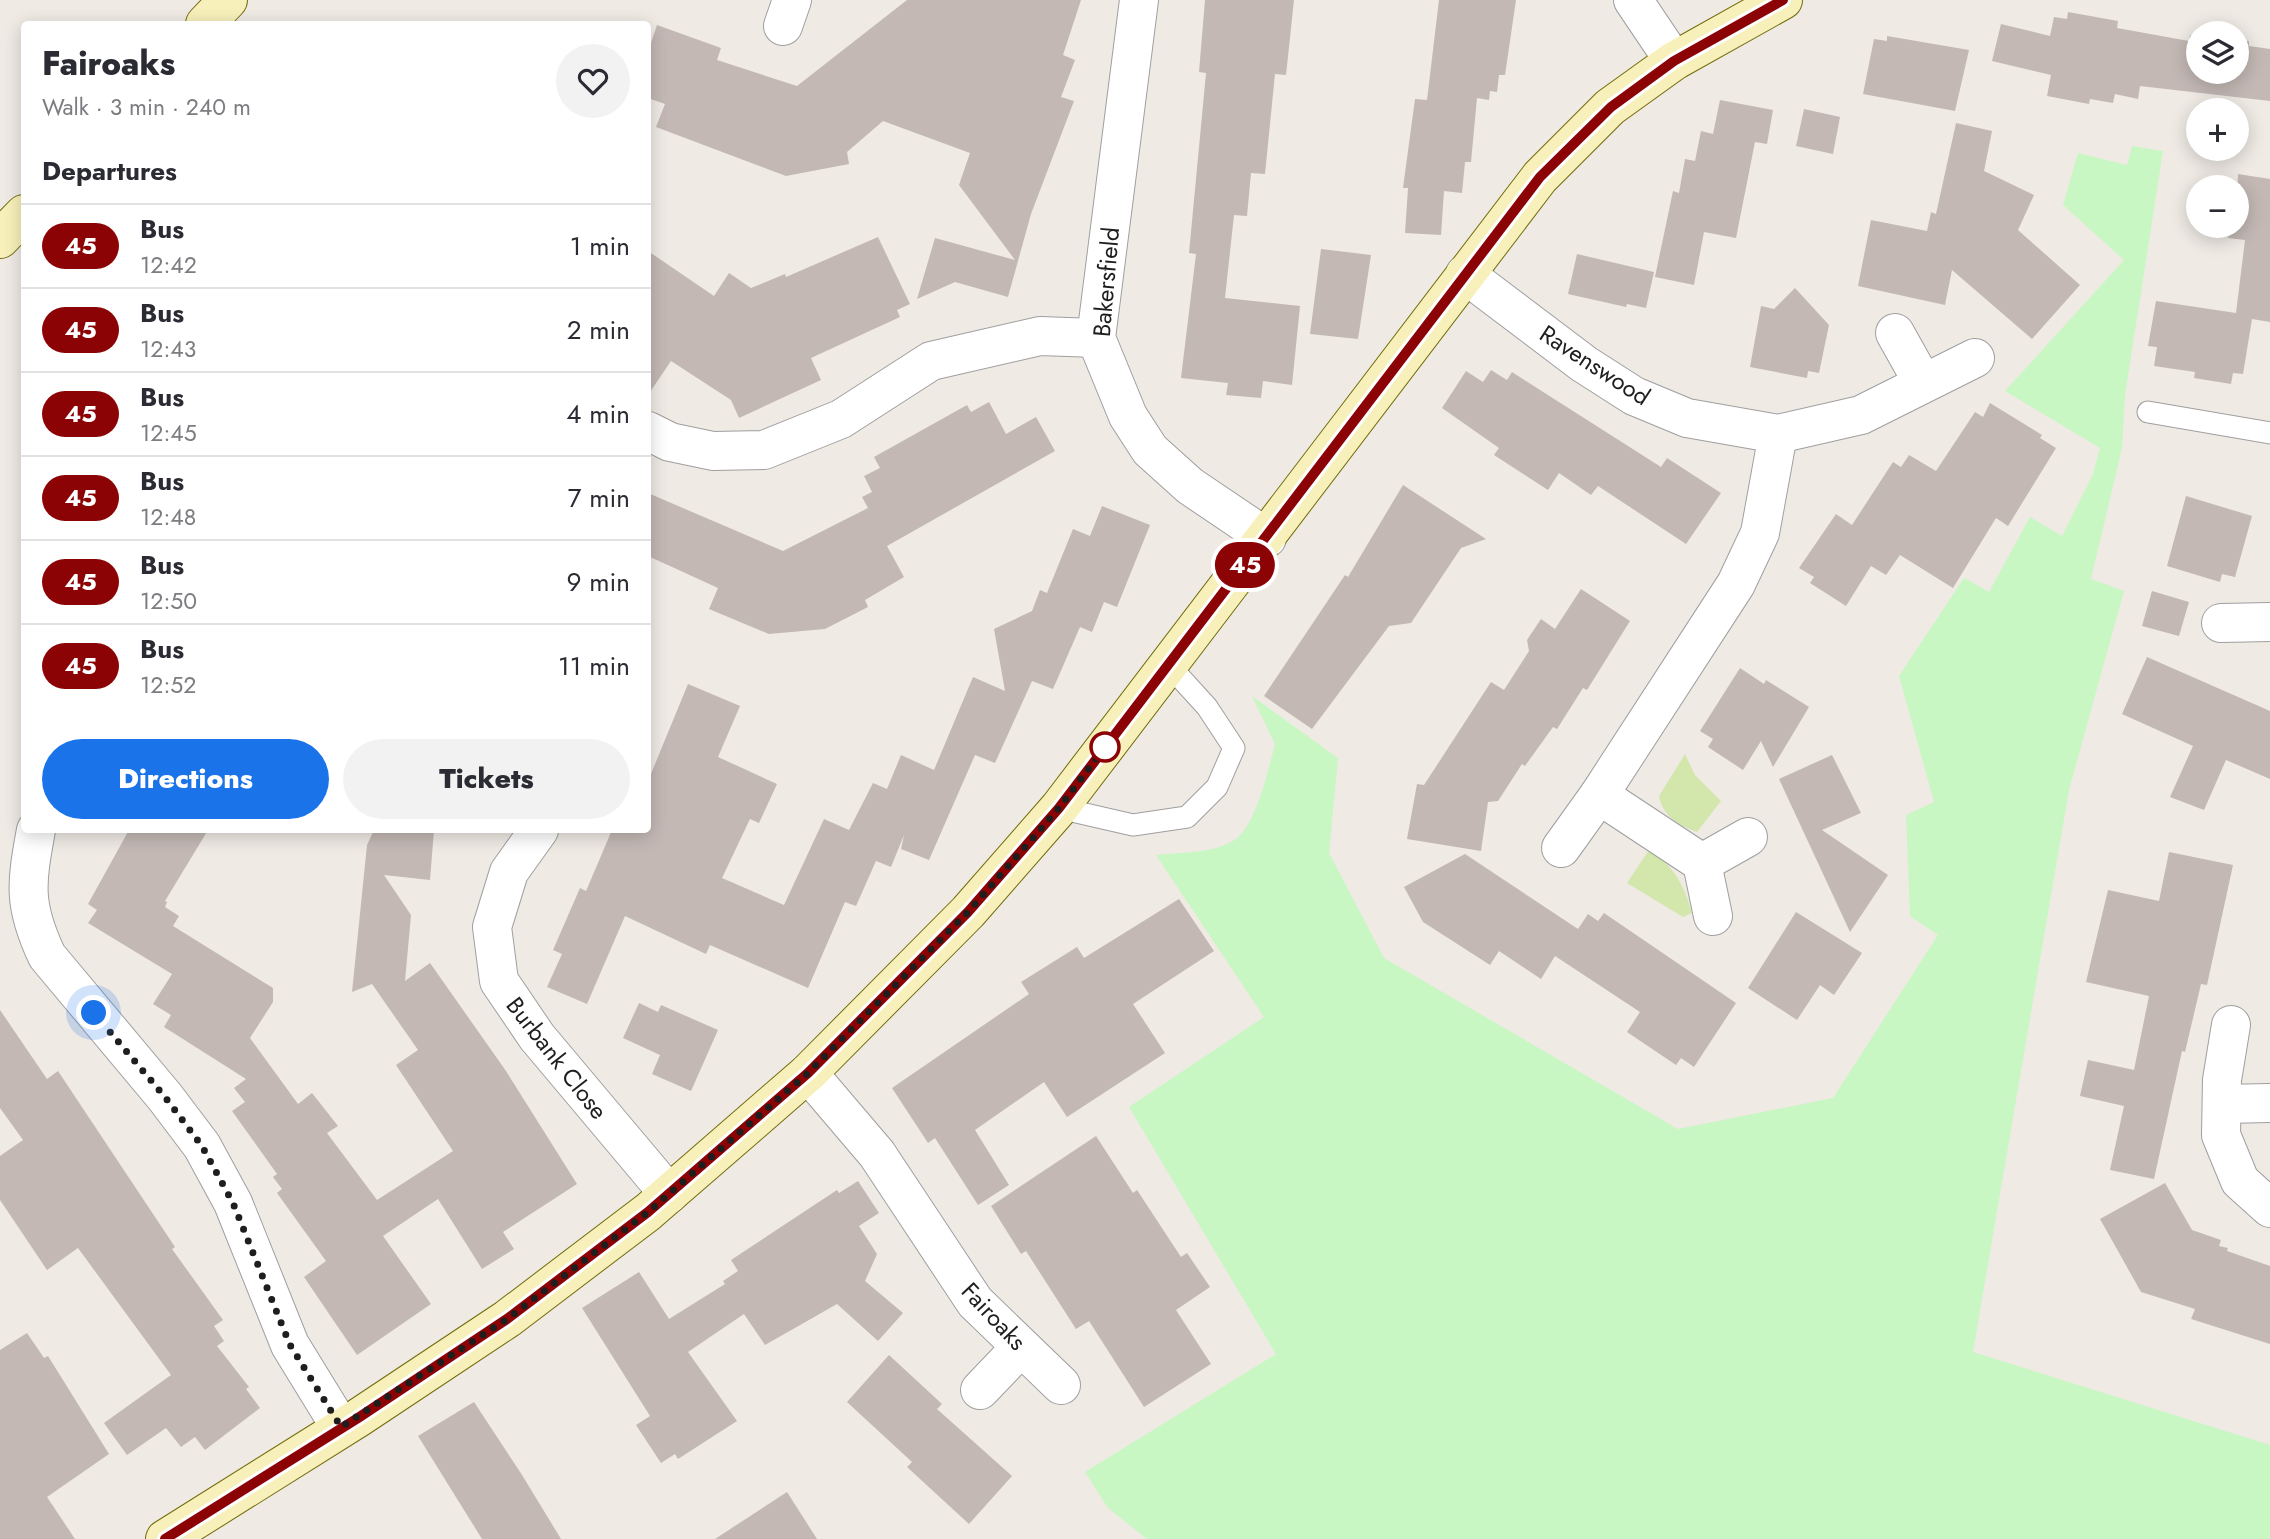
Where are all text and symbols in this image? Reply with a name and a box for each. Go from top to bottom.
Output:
map controls [2186,21,2249,238]
button: layers [2186,21,2249,84]
text: Fairoaks [42,40,175,87]
button: heart [556,44,630,118]
text: Walk · 3 min · 240 m [42,90,251,124]
button: + [2186,98,2249,161]
text: Departures [42,152,177,190]
button: − [2186,175,2249,238]
text: Bus [140,210,184,248]
street label: Bakersfield [1084,226,1128,338]
text: 1 min [570,227,630,265]
text: 45 [64,228,97,263]
text: 12:42 [140,248,197,282]
text: Bus [140,294,184,332]
text: 2 min [567,311,630,349]
text: 45 [64,312,97,347]
street label: Ravenswood [1533,316,1657,414]
text: 12:43 [140,332,196,366]
text: Bus [140,378,184,416]
text: 4 min [566,395,630,433]
text: 45 [64,396,97,431]
text: 12:45 [140,416,197,450]
text: Bus [140,462,184,500]
text: 7 min [568,479,630,517]
text: 45 [64,480,97,515]
text: 12:48 [140,500,196,534]
line badge: 45 [1214,542,1276,588]
text: Bus [140,546,184,584]
text: 45 [1229,547,1261,582]
text: 9 min [567,563,630,601]
text: 45 [64,564,97,599]
text: 12:50 [140,584,197,618]
text: Bus [140,630,184,668]
text: 11 min [558,647,630,685]
text: 45 [64,648,97,683]
text: 12:52 [140,668,196,702]
unlabelled marker [1090,732,1120,762]
button: Directions [42,739,329,819]
button: Tickets [343,739,630,819]
street label: Burbank Close [498,989,616,1127]
your location [76,995,111,1030]
street label: Fairoaks [953,1274,1035,1358]

